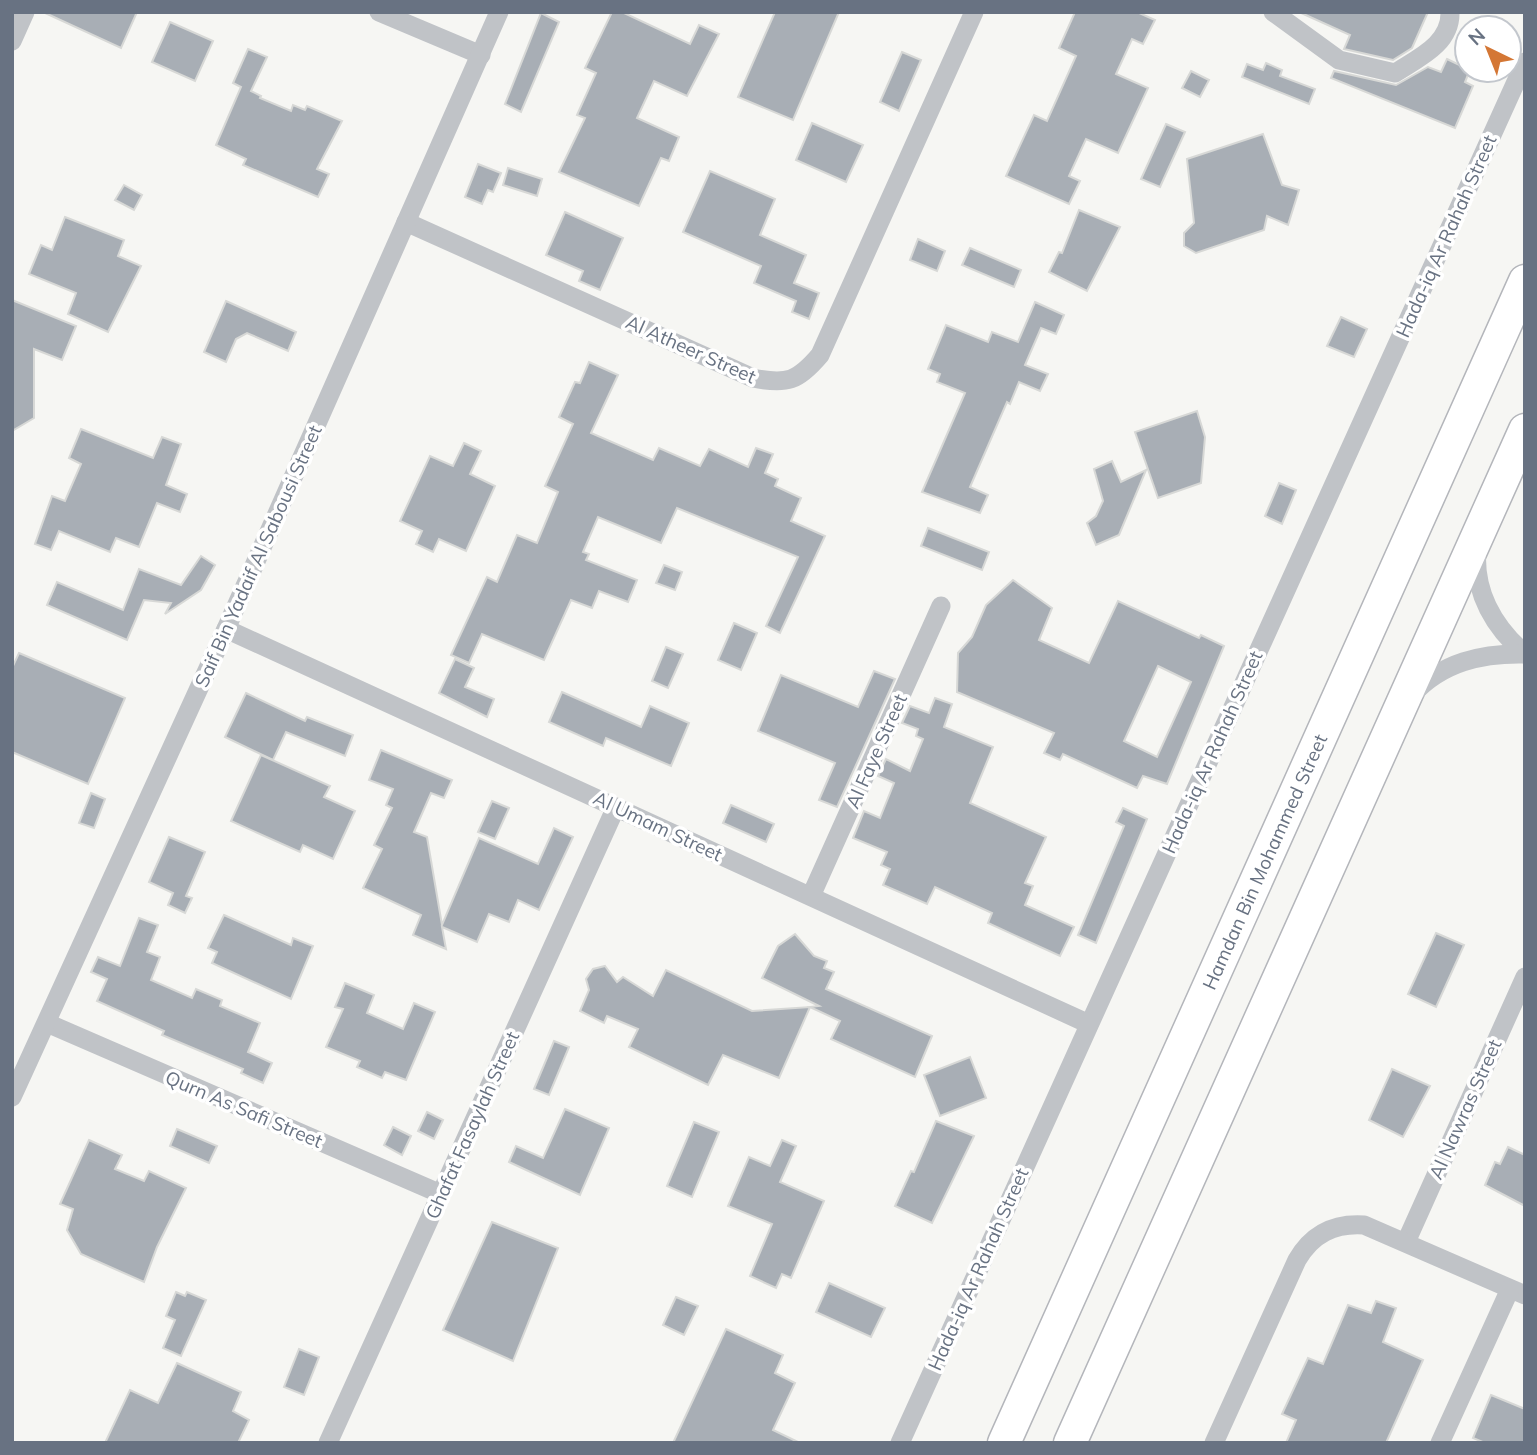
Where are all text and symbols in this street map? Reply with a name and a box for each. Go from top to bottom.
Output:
north arrow [1453,14,1523,84]
text: N [1463,23,1490,50]
street label: Hada-iq Ar Rahah Street [1390,131,1502,341]
street label: Al Atheer Street [622,310,760,389]
street label: Saif Bin Yadaif Al Sabousi Street [189,421,327,691]
street label: Hada-iq Ar Rahah Street [1156,647,1268,857]
street label: Al Faye Street [840,690,912,812]
street label: Hamdan Bin Mohammed Street [1197,730,1332,993]
street label: Al Umam Street [590,786,727,867]
street label: Ghafat Fasaylah Street [420,1027,524,1223]
street label: Al Nawras Street [1423,1035,1507,1183]
street label: Qurn As Safi Street [162,1065,327,1153]
street label: Hada-iq Ar Rahah Street [922,1164,1034,1374]

